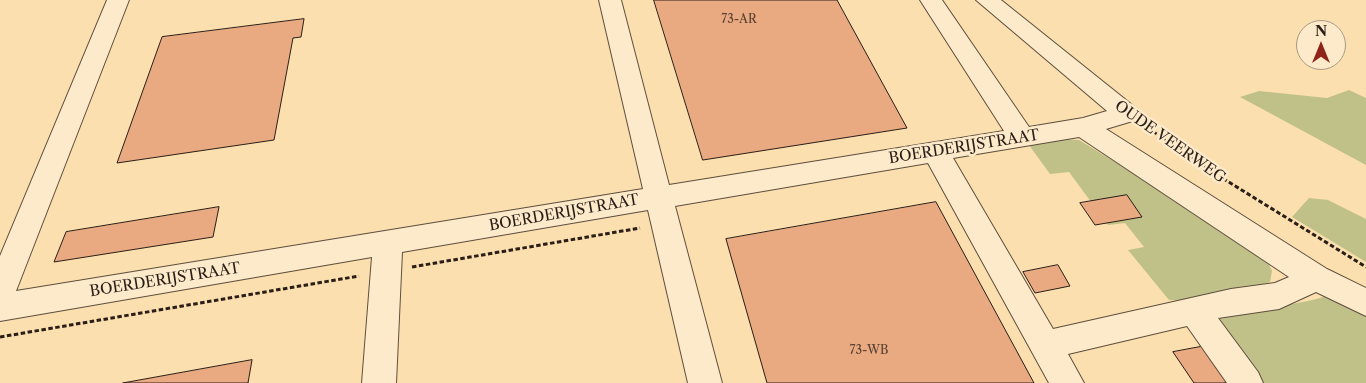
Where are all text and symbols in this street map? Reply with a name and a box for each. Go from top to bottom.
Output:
house number: 73-AR [721,13,757,27]
north arrow [1296,20,1346,70]
text: N [1315,22,1327,40]
street label: OUDE VEERWEG [1111,97,1229,187]
street label: BOERDERIJSTRAAT [888,126,1040,168]
street label: BOERDERIJSTRAAT [488,191,640,235]
street label: BOERDERIJSTRAAT [89,259,241,301]
house number: 73-WB [850,344,888,358]

